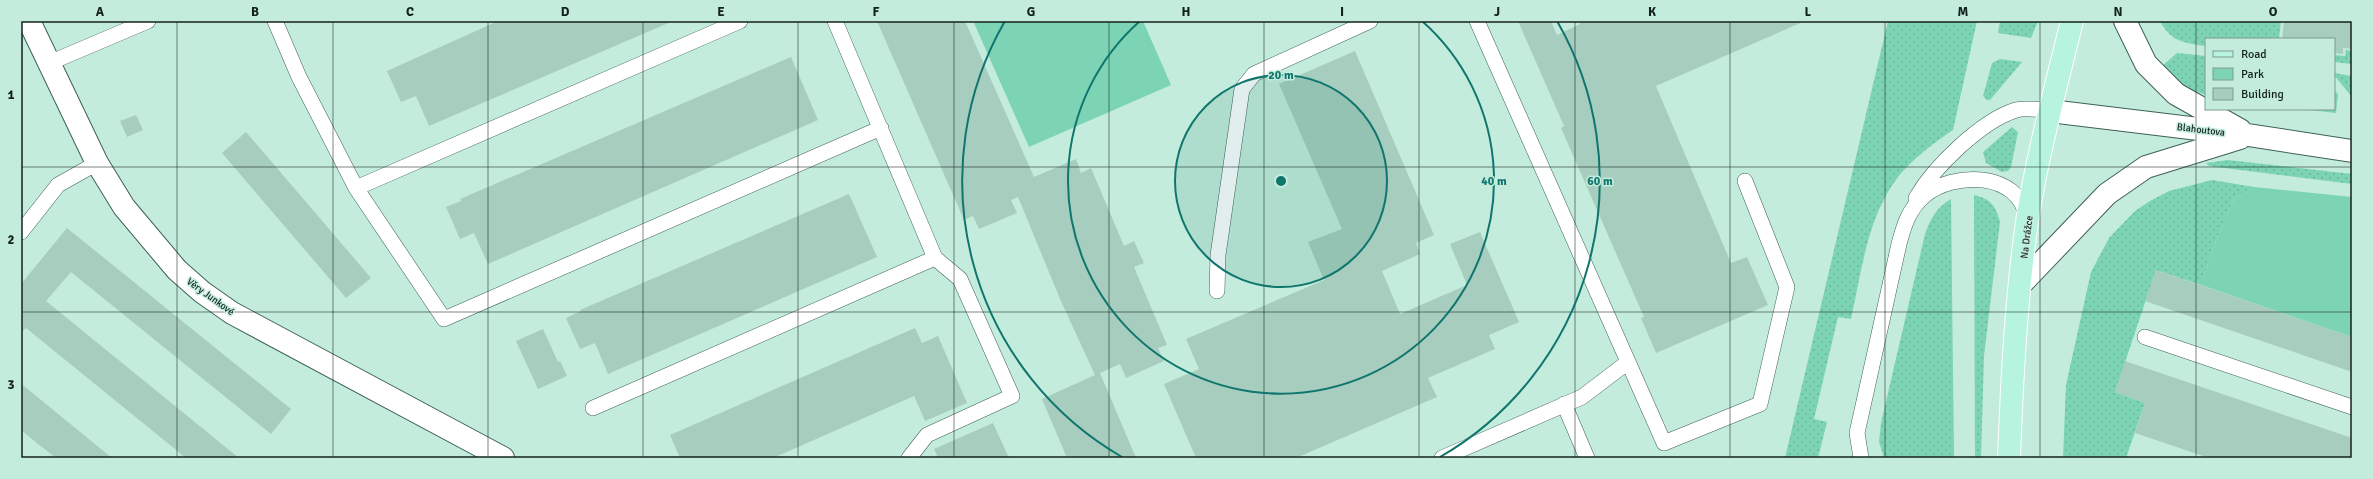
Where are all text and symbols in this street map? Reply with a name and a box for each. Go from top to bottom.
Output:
text: A [96,4,105,20]
text: B [251,4,259,20]
text: C [406,4,414,20]
text: D [561,4,570,20]
text: E [717,4,725,20]
text: F [873,4,880,20]
text: G [1027,4,1035,20]
text: H [1182,4,1190,20]
text: I [1340,4,1344,20]
text: J [1494,4,1500,20]
text: K [1648,4,1656,20]
text: L [1805,4,1812,20]
text: M [1958,4,1969,20]
text: N [2113,4,2123,20]
text: O [2269,4,2278,20]
legend [2205,38,2335,110]
text: Road [2241,47,2267,62]
text: Park [2241,67,2264,82]
text: 20 m [1268,68,1294,83]
text: 1 [7,87,15,103]
text: Building [2241,87,2284,102]
street label: Blahoutova [2176,121,2226,139]
centre of rings [1274,174,1288,188]
text: 40 m [1481,174,1507,189]
text: 60 m [1587,174,1613,189]
street label: Na Drážce [2018,215,2036,259]
text: 2 [7,232,15,248]
street label: Věry Junkové [184,276,237,318]
text: 3 [7,377,15,393]

